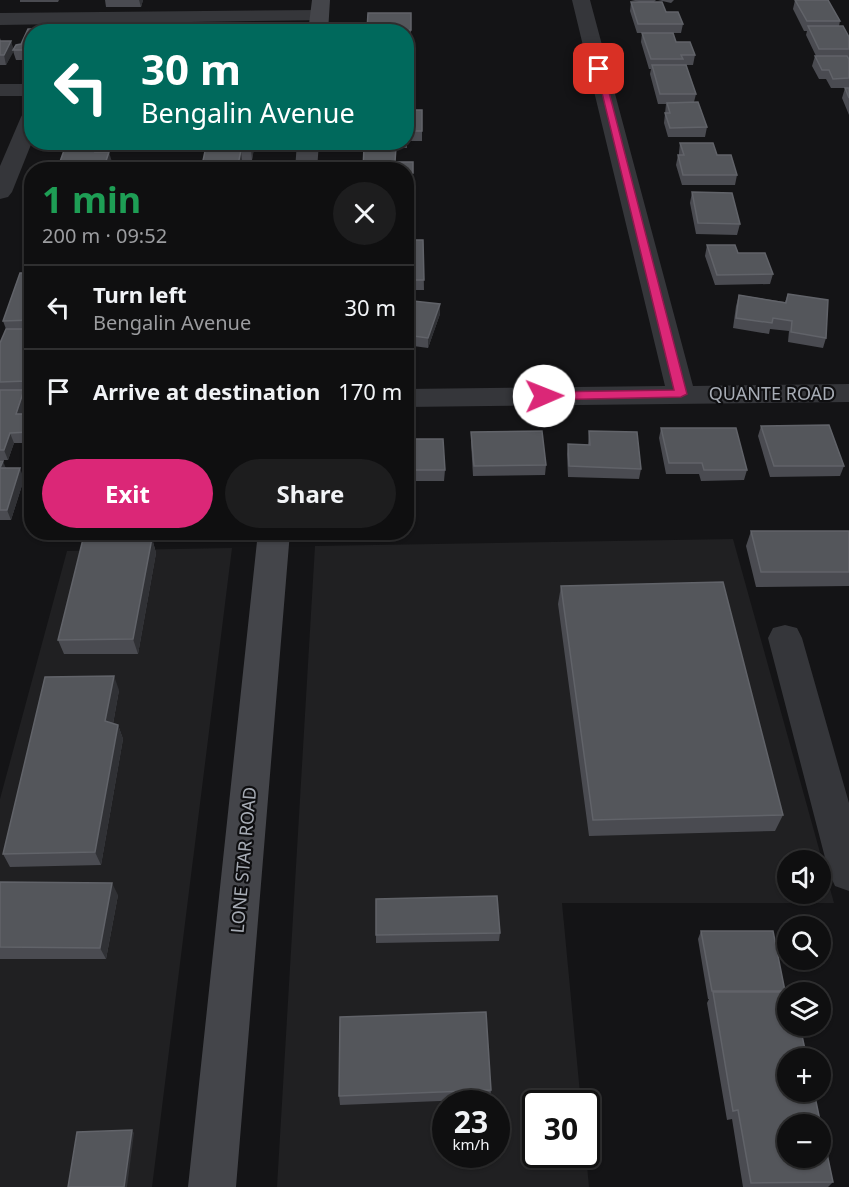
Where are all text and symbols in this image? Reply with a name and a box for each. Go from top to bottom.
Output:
text: 30 m [141,40,241,97]
pin [573,43,624,94]
icon: left [42,48,120,126]
icon: arrive [582,52,615,85]
text: Bengalin Avenue [141,94,355,131]
text: 1 min [42,175,141,224]
button: close [333,182,396,245]
text: 200 m · 09:52 [42,222,167,249]
text: Turn left [93,279,187,309]
icon: left [42,291,75,324]
text: 30 m [345,292,396,322]
text: Bengalin Avenue [93,309,251,336]
position arrow [512,364,576,428]
icon: arrive [42,375,75,408]
text: Arrive at destination [93,376,320,406]
text: 170 m [338,376,402,406]
street label: QUANTE ROAD [709,381,835,405]
button: Exit [42,459,213,528]
button: Share [225,459,396,528]
street label: LONE STAR ROAD [225,786,261,934]
map controls [777,850,831,1168]
button: sound [777,850,831,904]
button: search [777,916,831,970]
button: layers [777,982,831,1036]
button: + [777,1048,831,1102]
speed limit sign: 30 [522,1090,600,1168]
text: 23 [454,1101,488,1142]
button: − [777,1114,831,1168]
text: km/h [453,1134,489,1154]

